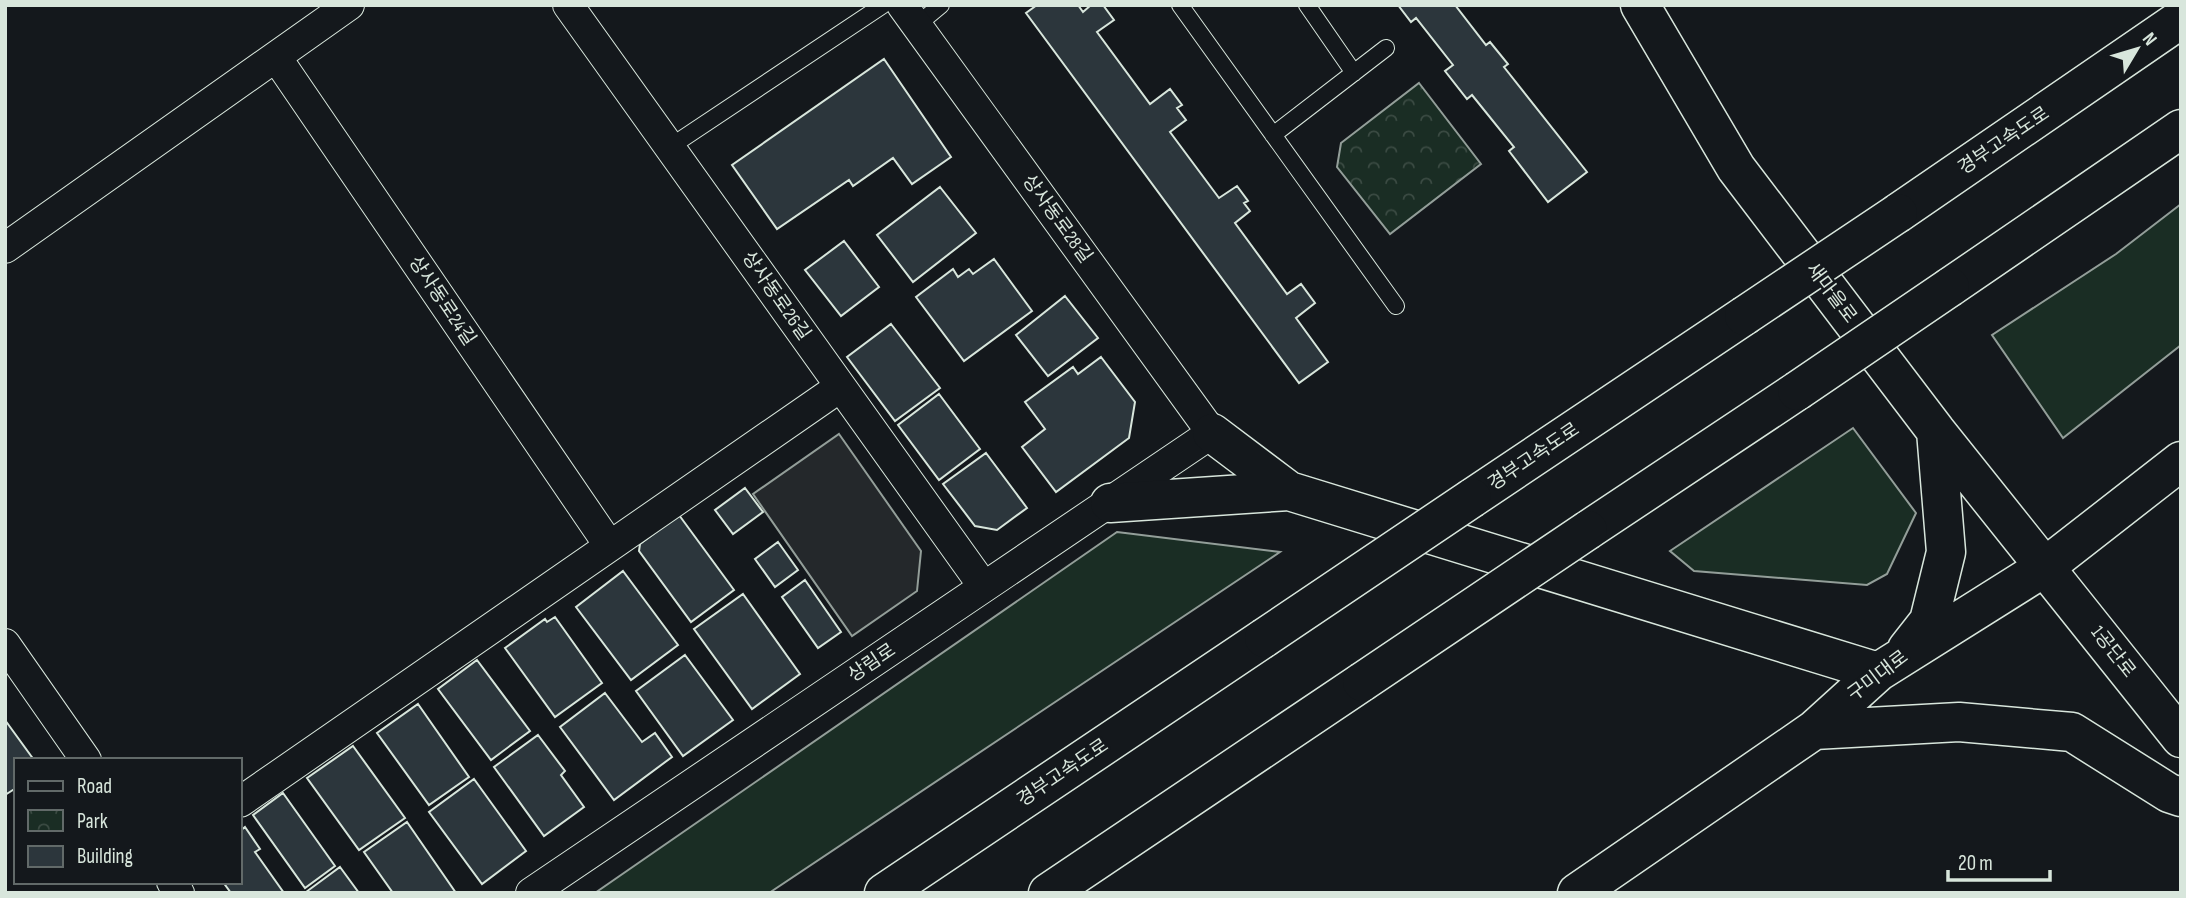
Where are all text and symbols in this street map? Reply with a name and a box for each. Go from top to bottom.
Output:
north arrow [2102,14,2172,84]
text: N [2137,28,2161,51]
street label: 경부고속도로 [1954,102,2054,180]
street label: 상사동로28길 [1017,170,1097,268]
street label: 상사동로26길 [737,247,815,345]
street label: 상사동로24길 [404,252,480,350]
street label: 새마을로 [1801,258,1861,328]
street label: 경부고속도로 [1484,418,1584,496]
street label: 1공단로 [2086,622,2140,682]
street label: 상림로 [844,639,900,687]
street label: 구미대로 [1843,646,1913,706]
street label: 경부고속도로 [1013,734,1113,812]
legend [14,758,242,884]
text: Road [77,774,112,799]
text: Park [77,809,108,834]
scale bar [1948,838,2050,882]
text: Building [77,844,133,869]
text: 20 m [1958,851,1993,876]

